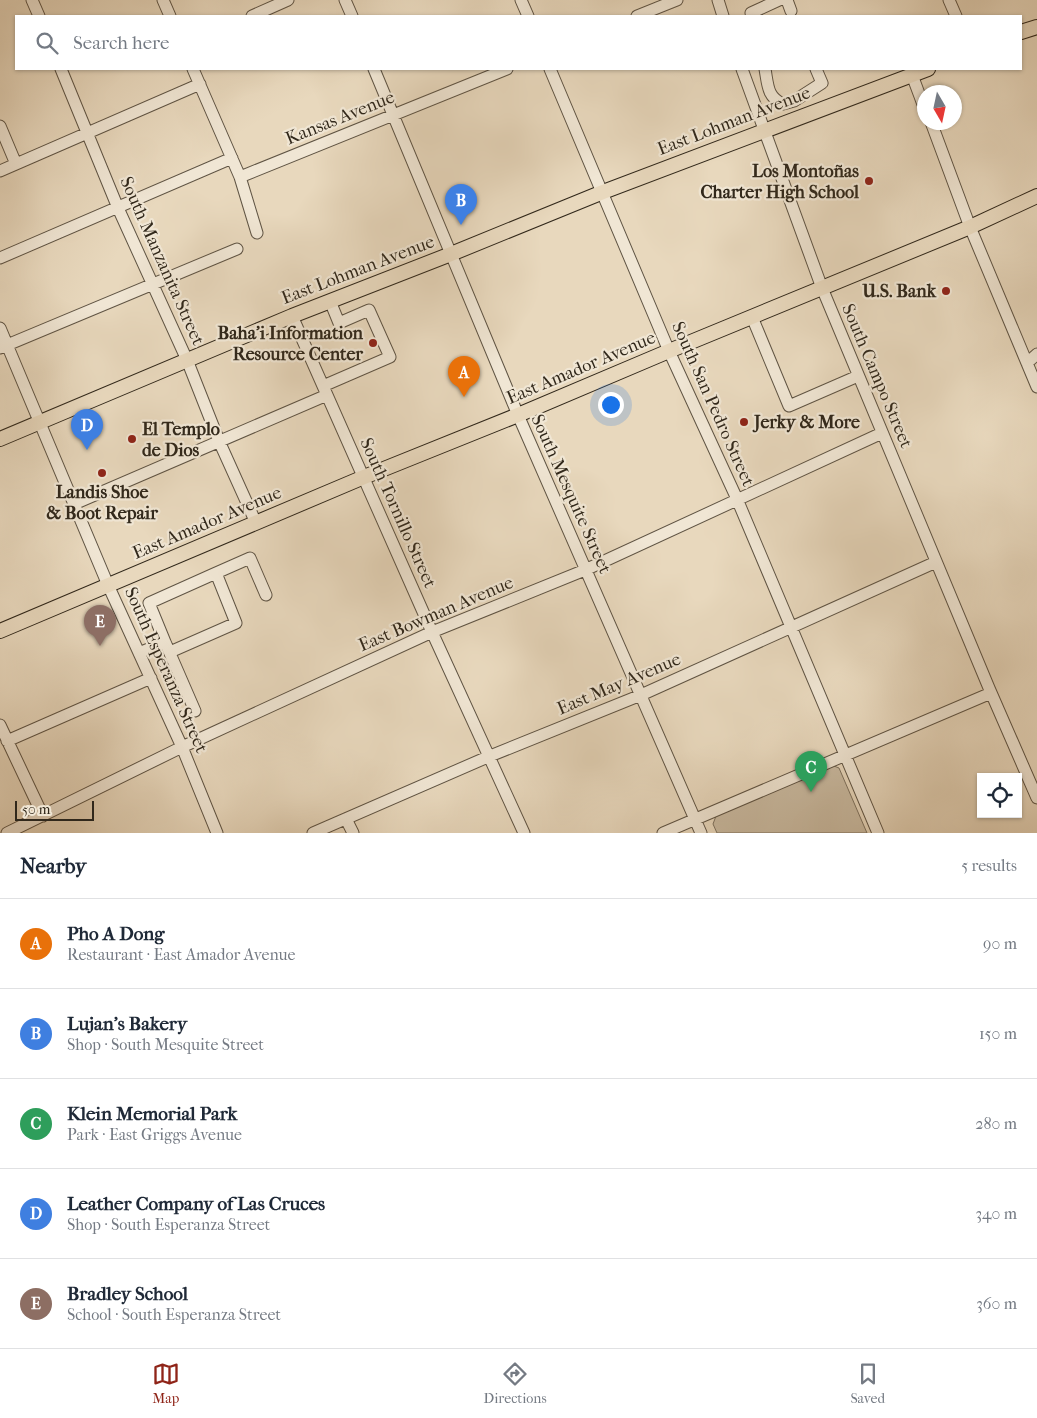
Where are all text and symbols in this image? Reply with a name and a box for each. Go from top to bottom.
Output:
search box [15,15,1022,70]
icon: search [33,29,61,57]
text: Search here [73,32,169,54]
street label: East Lohman Avenue [655,82,813,160]
north arrow [917,85,962,130]
street label: Kansas Avenue [282,87,398,149]
place label: Los Montoñas Charter High School [701,161,860,203]
street label: South Manzanita Street [115,174,209,349]
marker: Los Montoñas Charter High School [863,175,875,187]
pin: B [445,184,477,225]
street label: East Lohman Avenue [279,231,437,309]
place label: U.S. Bank [861,281,937,302]
marker: U.S. Bank [940,285,952,297]
street label: South Campo Street [837,301,917,452]
street label: South San Pedro Street [667,318,759,490]
place label: Baha'i Information Resource Center [218,323,364,365]
street label: East Amador Avenue [503,327,659,409]
marker: Baha'i Information Resource Center [367,337,379,349]
pin: A [448,356,480,397]
your location [598,392,624,418]
pin: D [71,409,103,450]
street label: South Mesquite Street [526,411,616,577]
place label: Jerky & More [752,412,860,433]
marker: Jerky & More [738,416,750,428]
place label: El Templo de Dios [142,419,220,461]
marker: El Templo de Dios [126,433,138,445]
street label: South Tornillo Street [355,435,441,592]
marker: Landis Shoe & Boot Repair [96,467,108,479]
place label: Landis Shoe & Boot Repair [46,482,158,524]
street label: East Amador Avenue [129,482,285,564]
street label: East Bowman Avenue [356,572,516,656]
street label: South Esperanza Street [120,584,212,757]
pin: E [84,605,116,646]
street label: East May Avenue [554,648,684,720]
pin: C [795,751,827,792]
map controls [977,773,1022,818]
button: locate [977,773,1022,818]
scale bar [15,798,94,821]
text: 50 m [22,801,50,818]
text: Nearby [20,854,86,878]
text: 5 results [961,856,1017,875]
text: Pho A Dong [67,923,164,945]
text: A [31,934,41,953]
text: 90 m [983,934,1017,953]
text: Restaurant · East Amador Avenue [67,945,295,964]
text: Lujan's Bakery [67,1013,187,1035]
text: B [31,1024,41,1043]
text: 150 m [979,1024,1017,1043]
text: Shop · South Mesquite Street [67,1035,264,1054]
text: Klein Memorial Park [67,1103,237,1125]
text: C [31,1114,41,1133]
text: 280 m [975,1114,1017,1133]
text: Park · East Griggs Avenue [67,1125,242,1144]
text: Leather Company of Las Cruces [67,1193,325,1215]
text: D [30,1204,42,1223]
text: 340 m [975,1204,1017,1223]
text: Shop · South Esperanza Street [67,1215,270,1234]
text: Bradley School [67,1283,188,1305]
text: E [31,1294,41,1313]
text: 360 m [976,1294,1017,1313]
text: School · South Esperanza Street [67,1305,281,1324]
tab: Map [152,1360,180,1407]
tab: Directions [484,1360,547,1407]
tab: Saved [850,1360,885,1407]

